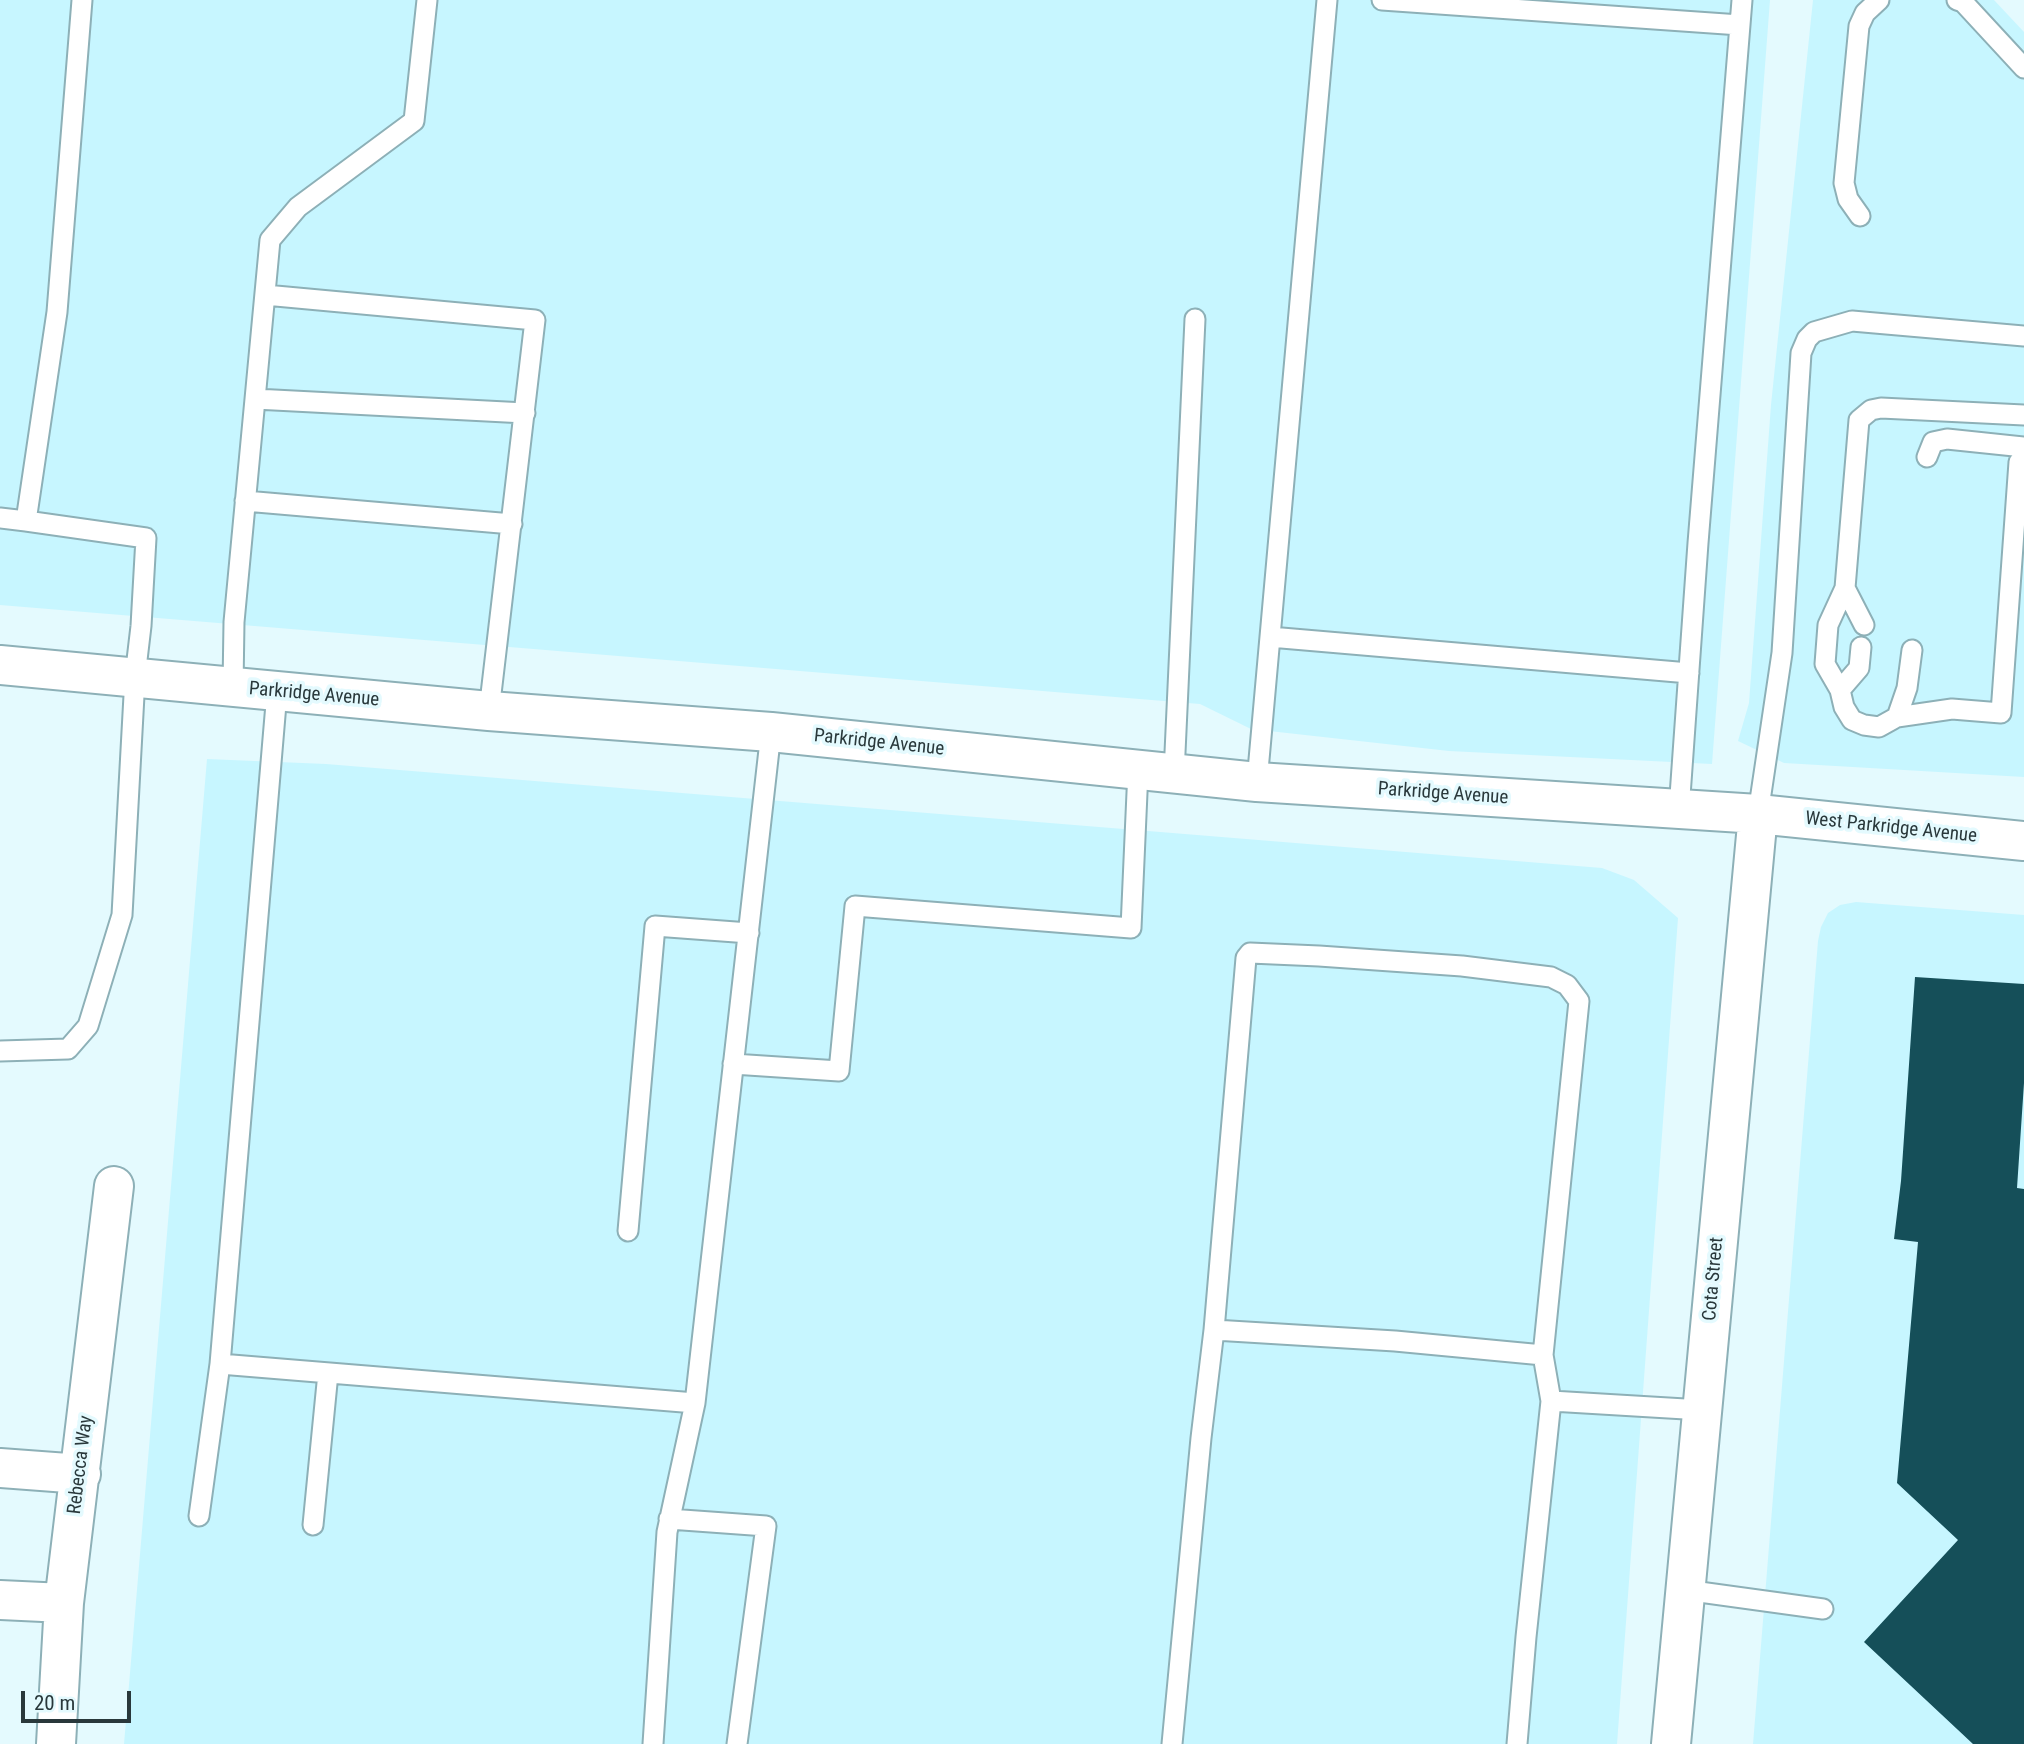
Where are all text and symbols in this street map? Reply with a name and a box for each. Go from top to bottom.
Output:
street label: Parkridge Avenue [248,678,380,712]
street label: Parkridge Avenue [813,725,945,761]
street label: Parkridge Avenue [1377,778,1509,810]
street label: West Parkridge Avenue [1804,808,1978,848]
street label: Cota Street [1699,1236,1729,1322]
street label: Rebecca Way [64,1414,98,1516]
scale bar [24,1678,135,1722]
text: 20 m [34,1691,75,1715]

